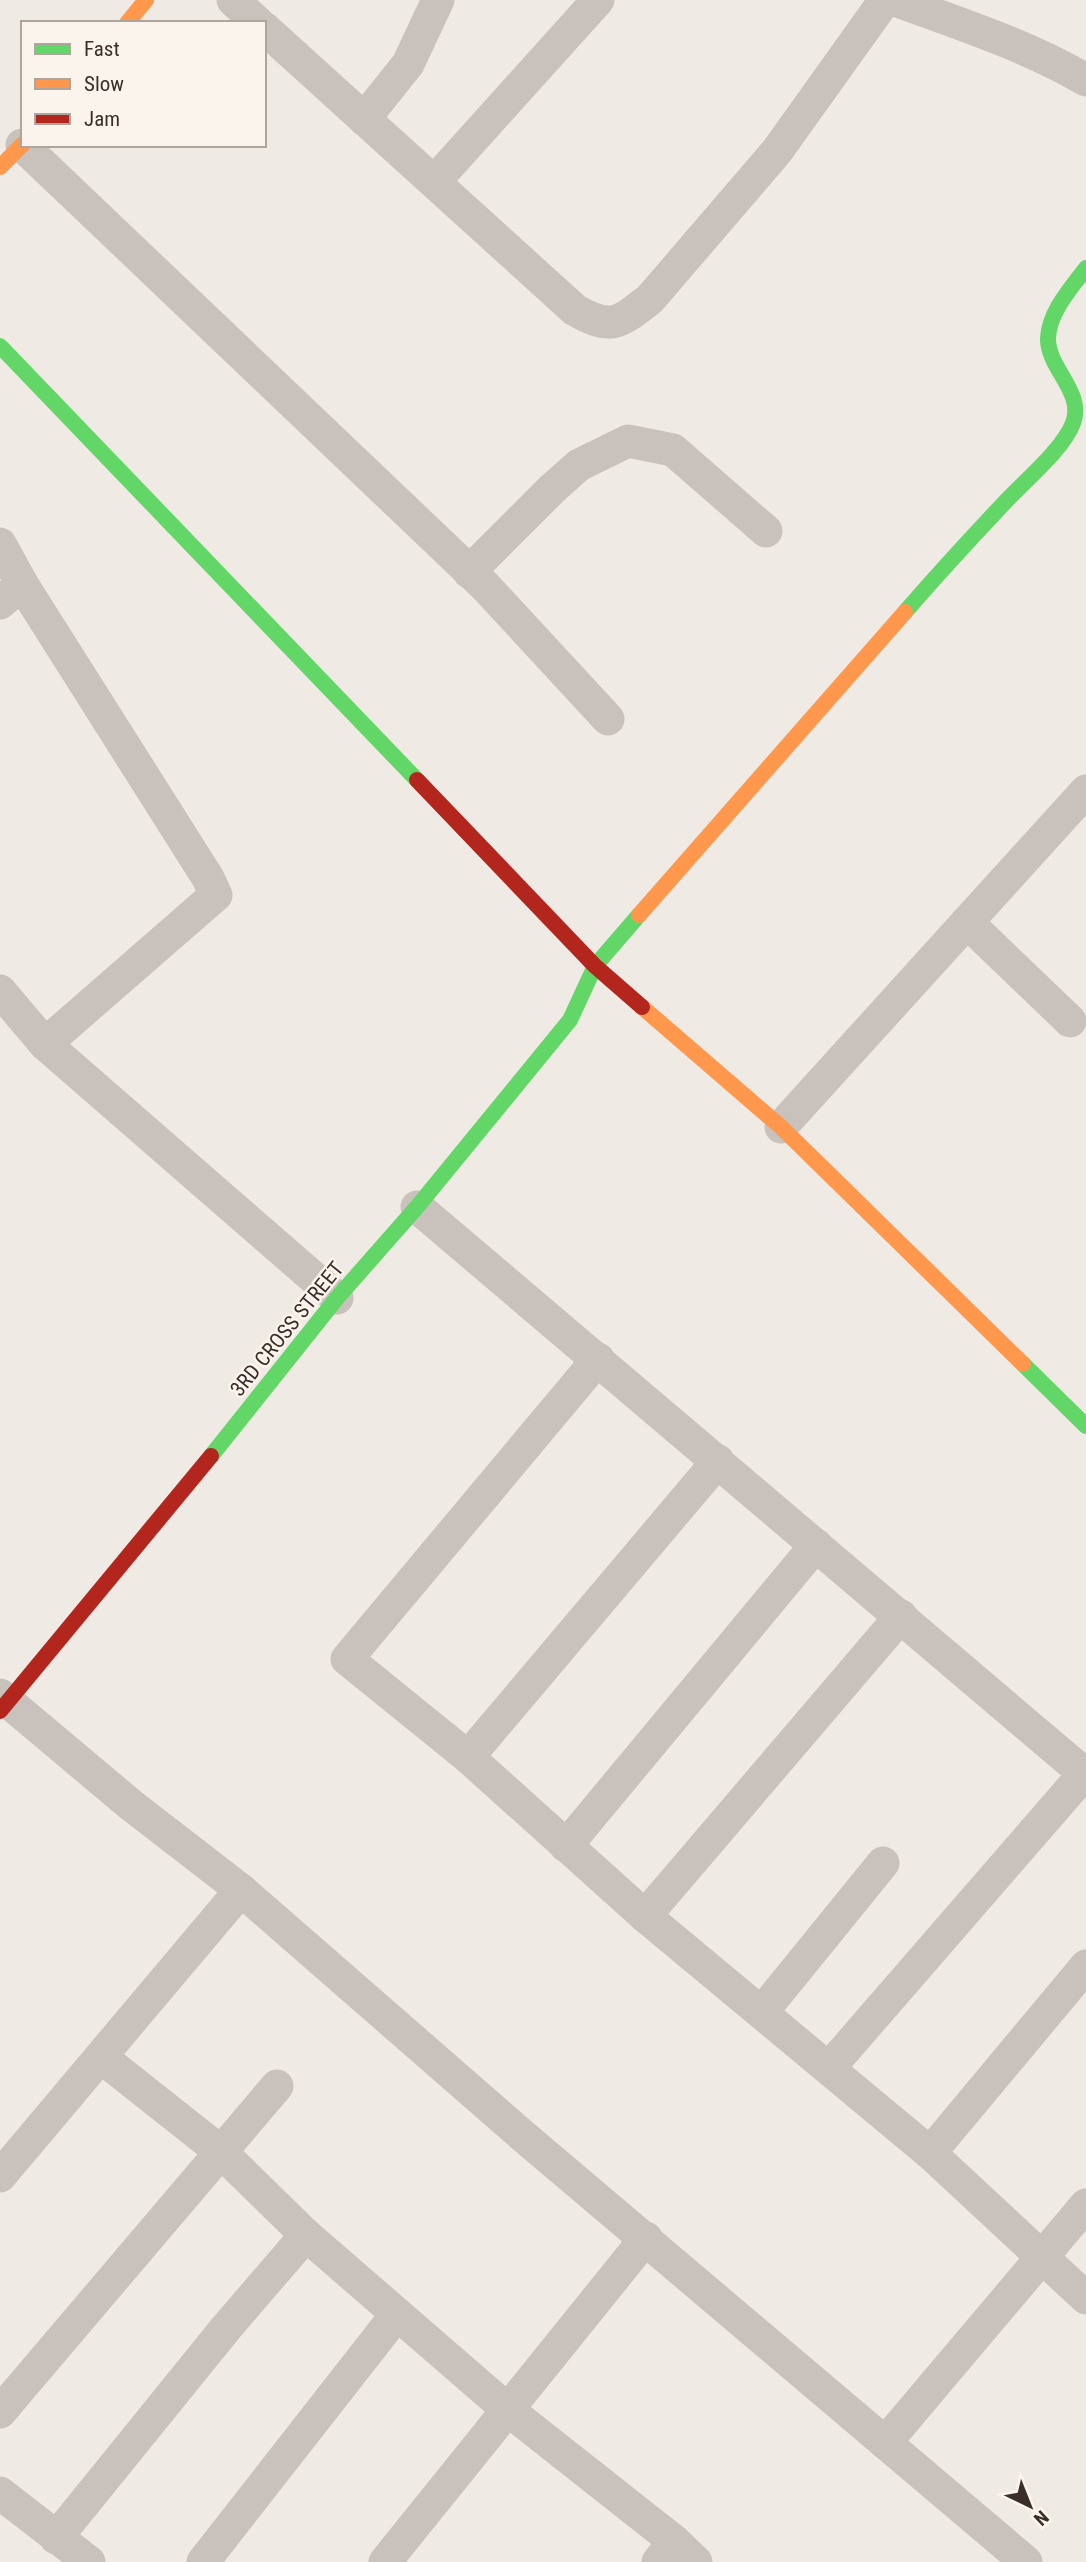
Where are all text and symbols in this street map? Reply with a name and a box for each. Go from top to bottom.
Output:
legend [21,21,266,147]
text: Fast [84,37,120,61]
text: Slow [84,72,124,96]
text: Jam [84,107,120,131]
street label: 3RD CROSS STREET [226,1257,348,1401]
north arrow [995,2471,1065,2541]
text: N [1029,2506,1053,2530]

